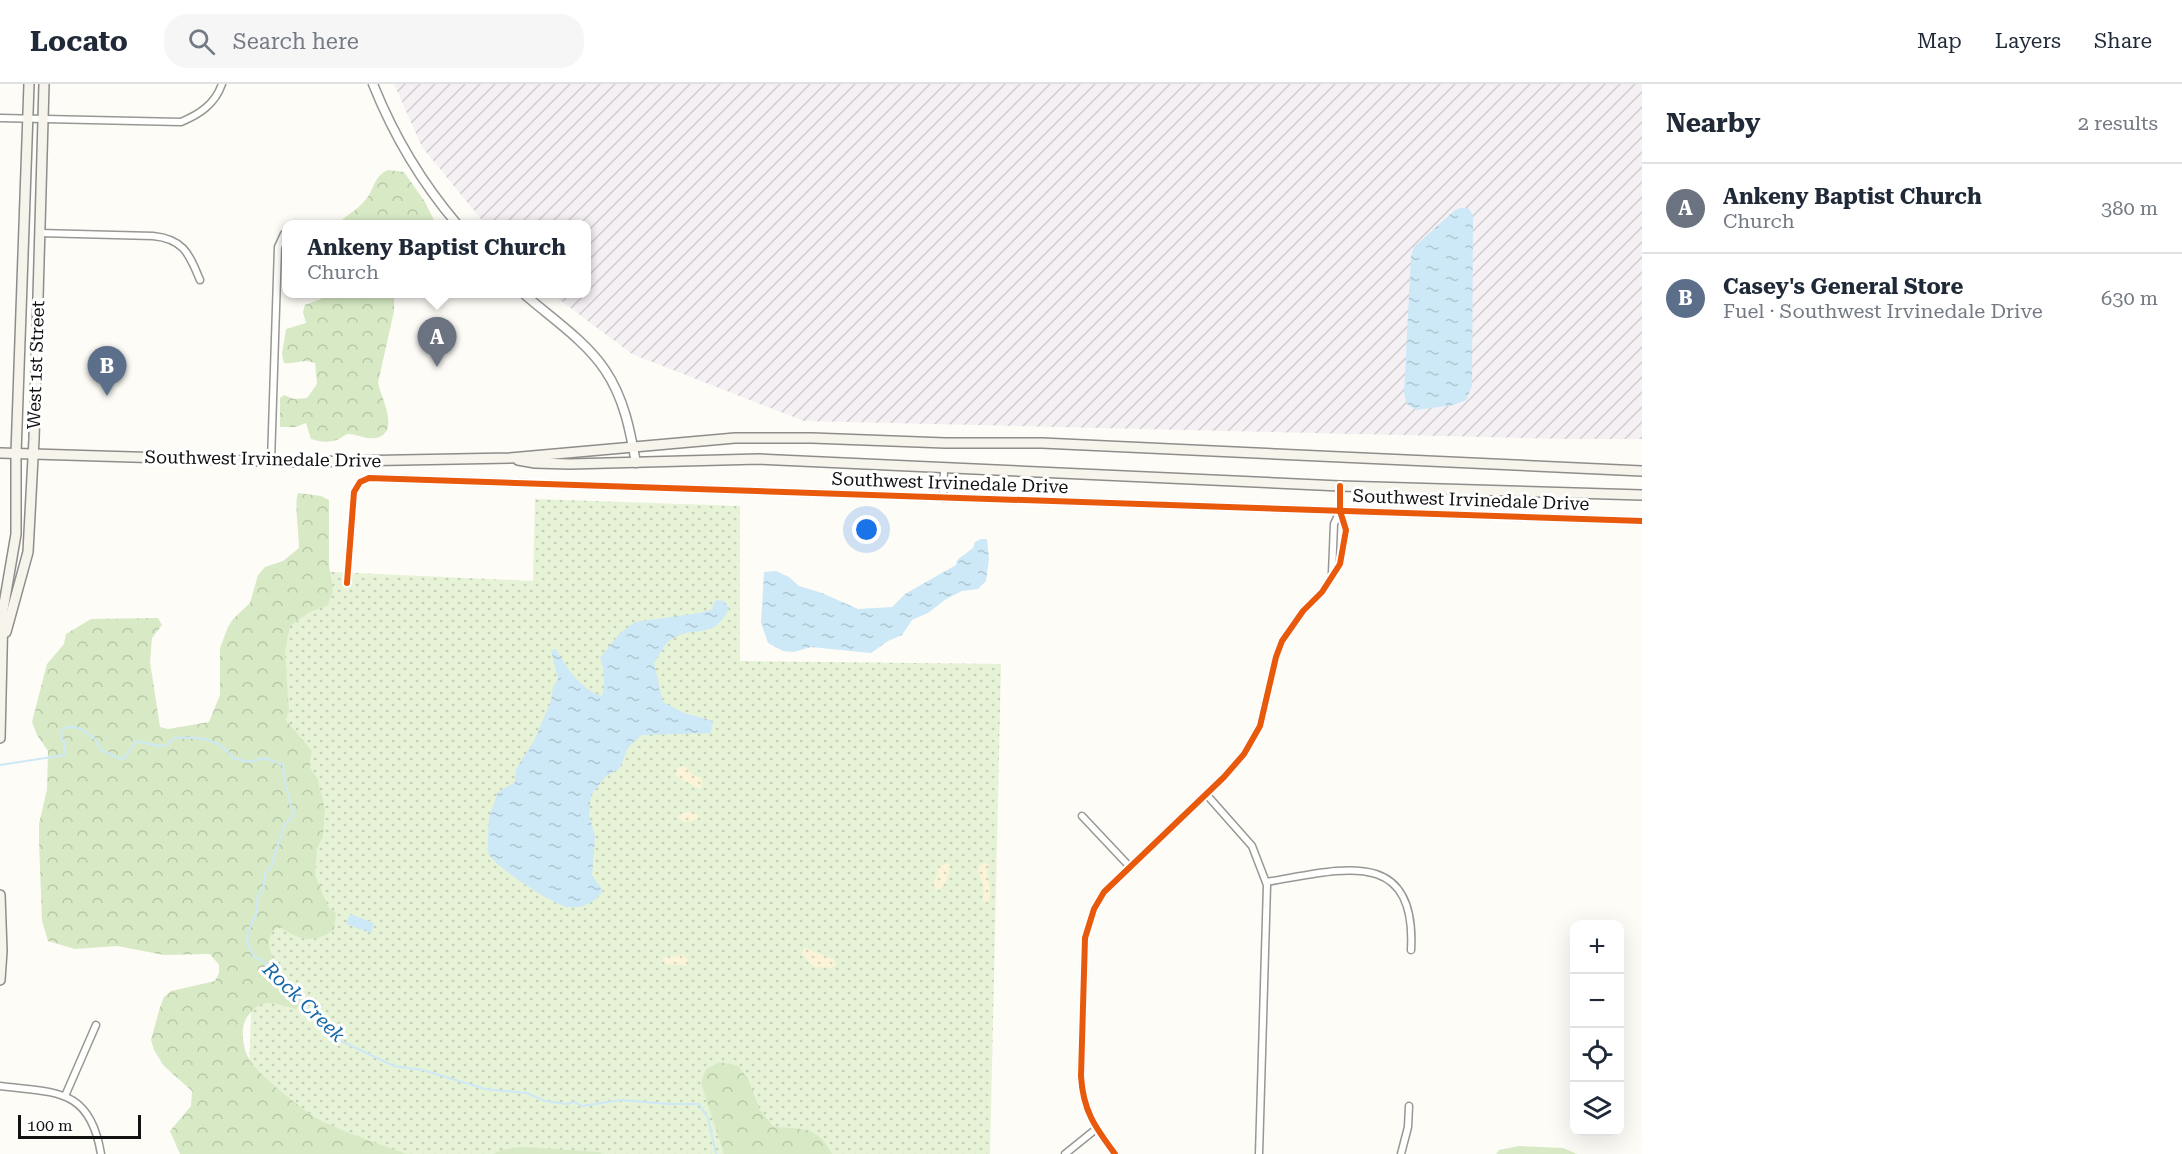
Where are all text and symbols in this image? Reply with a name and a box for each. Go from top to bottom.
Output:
search box [164,14,584,68]
text: Locato [30,25,128,58]
icon: search [185,25,218,58]
text: Search here [233,29,359,54]
text: Map [1917,29,1962,53]
text: Layers [1995,29,2061,53]
text: Share [2094,29,2152,53]
text: Nearby [1666,108,1760,138]
text: 2 results [2078,111,2158,135]
text: Ankeny Baptist Church [1723,184,1982,209]
text: A [1678,196,1693,220]
text: 380 m [2101,196,2158,220]
text: Church [1723,209,1795,233]
popup [282,220,591,298]
text: Ankeny Baptist Church [307,235,566,260]
text: Church [307,260,379,284]
text: Casey's General Store [1723,274,1963,299]
text: B [1678,286,1693,310]
text: 630 m [2101,286,2158,310]
text: Fuel · Southwest Irvinedale Drive [1723,299,2043,323]
street label: West 1st Street [23,300,48,430]
pin: A [418,318,456,367]
pin: B [88,346,126,396]
street label: Southwest Irvinedale Drive [144,446,382,471]
street label: Southwest Irvinedale Drive [831,468,1069,497]
street label: Southwest Irvinedale Drive [1352,485,1590,514]
your location [852,515,881,544]
map controls [1570,920,1624,1136]
button: + [1570,920,1624,974]
water label: Rock Creek [257,956,350,1047]
button: − [1570,974,1624,1028]
button: locate [1570,1028,1624,1082]
button: layers [1570,1082,1624,1136]
scale bar [18,1112,141,1140]
text: 100 m [27,1116,73,1135]

